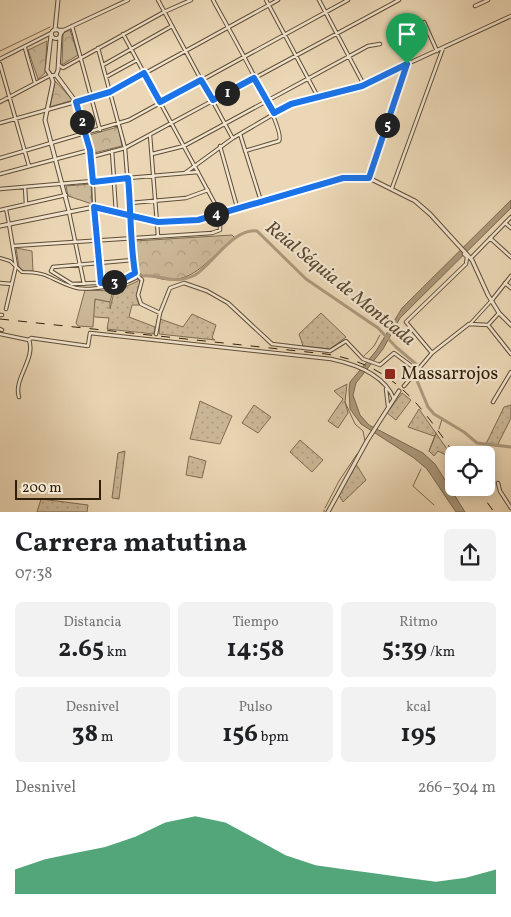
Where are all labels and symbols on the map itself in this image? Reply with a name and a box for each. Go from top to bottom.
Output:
pin [386,13,428,64]
pin: 1 [214,80,240,106]
pin: 2 [70,110,94,134]
pin: 5 [374,112,400,138]
pin: 4 [204,202,228,226]
water label: Reial Séquia de Montcada [259,215,421,353]
pin: 3 [102,270,126,294]
place label: Massarrojos [401,362,498,387]
marker: Massarrojos [383,367,397,381]
scale bar [15,477,101,500]

